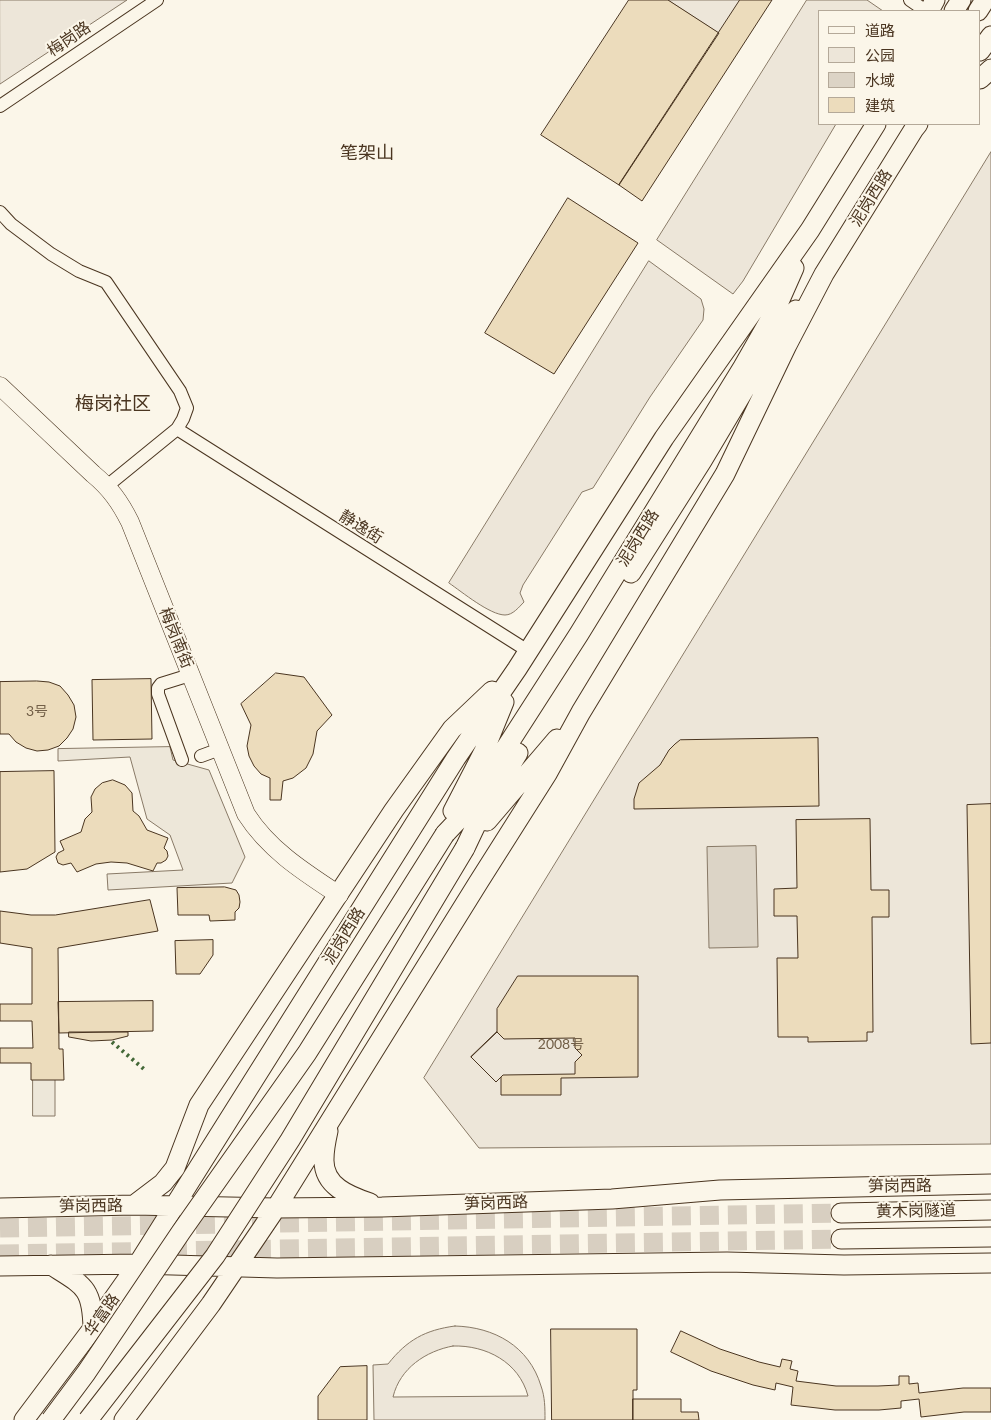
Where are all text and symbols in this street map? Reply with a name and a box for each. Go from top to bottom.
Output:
legend [818,10,981,125]
street label: 梅岗路 [44,18,94,60]
text: 道路 [865,21,895,39]
text: 公园 [865,46,895,64]
text: 水域 [865,71,895,89]
text: 建筑 [865,96,895,114]
district label: 笔架山 [340,142,394,164]
street label: 泥岗西路 [846,166,896,230]
district label: 梅岗社区 [75,393,151,415]
street label: 静逸街 [336,506,386,548]
street label: 泥岗西路 [613,506,663,570]
street label: 梅岗南街 [155,605,197,671]
house number: 3号 [26,703,48,719]
street label: 泥岗西路 [319,904,369,968]
house number: 2008号 [538,1036,584,1052]
street label: 笋岗西路 [868,1176,932,1196]
street label: 笋岗西路 [464,1192,528,1214]
street label: 笋岗西路 [59,1196,123,1216]
street label: 黄木岗隧道 [876,1201,956,1221]
street label: 华富路 [80,1290,124,1340]

